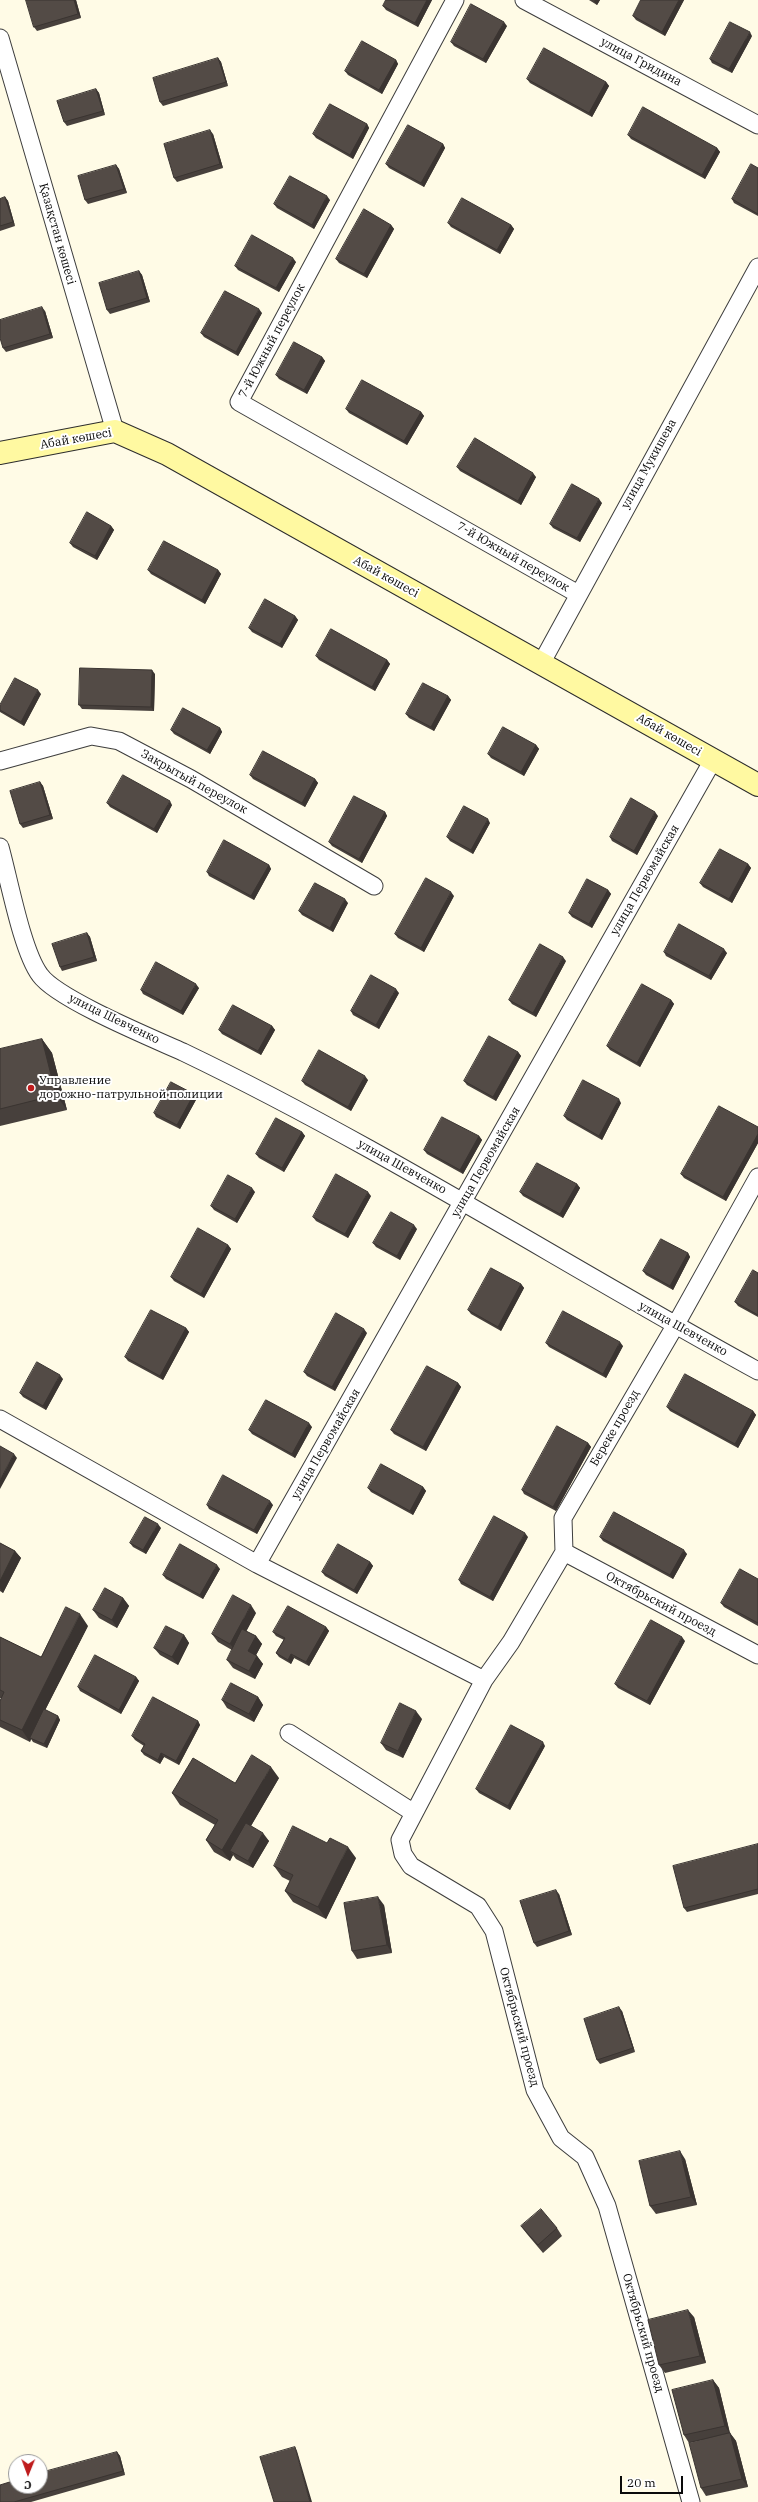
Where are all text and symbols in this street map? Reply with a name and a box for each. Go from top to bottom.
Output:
street label: улица Гридина [598,35,684,89]
street label: Қазақстан көшесі [36,182,78,286]
street label: 7-й Южный переулок [236,281,308,401]
street label: улица Мукишева [618,417,680,511]
street label: Абай көшесі [39,426,113,452]
street label: 7-й Южный переулок [454,519,572,595]
street label: Абай көшесі [351,553,421,601]
street label: Абай көшесі [634,711,704,759]
street label: Закрытый переулок [138,747,250,817]
street label: улица Первомайская [607,822,683,938]
street label: улица Шевченко [66,991,162,1047]
place label: Управление дорожно-патрульной полиции [39,1074,223,1102]
marker: Управление дорожно-патрульной полиции [26,1083,36,1093]
street label: улица Первомайская [448,1104,524,1220]
street label: улица Шевченко [355,1137,449,1197]
street label: улица Шевченко [636,1299,730,1359]
street label: улица Первомайская [288,1386,364,1502]
street label: Береке проезд [587,1387,643,1469]
street label: Октябрьский проезд [603,1569,719,1639]
street label: Октябрьский проезд [496,1966,542,2088]
street label: Октябрьский проезд [619,2272,667,2394]
north arrow [8,2454,48,2494]
scale bar [622,2468,685,2494]
text: 20 m [627,2475,656,2490]
text: С [24,2478,32,2492]

